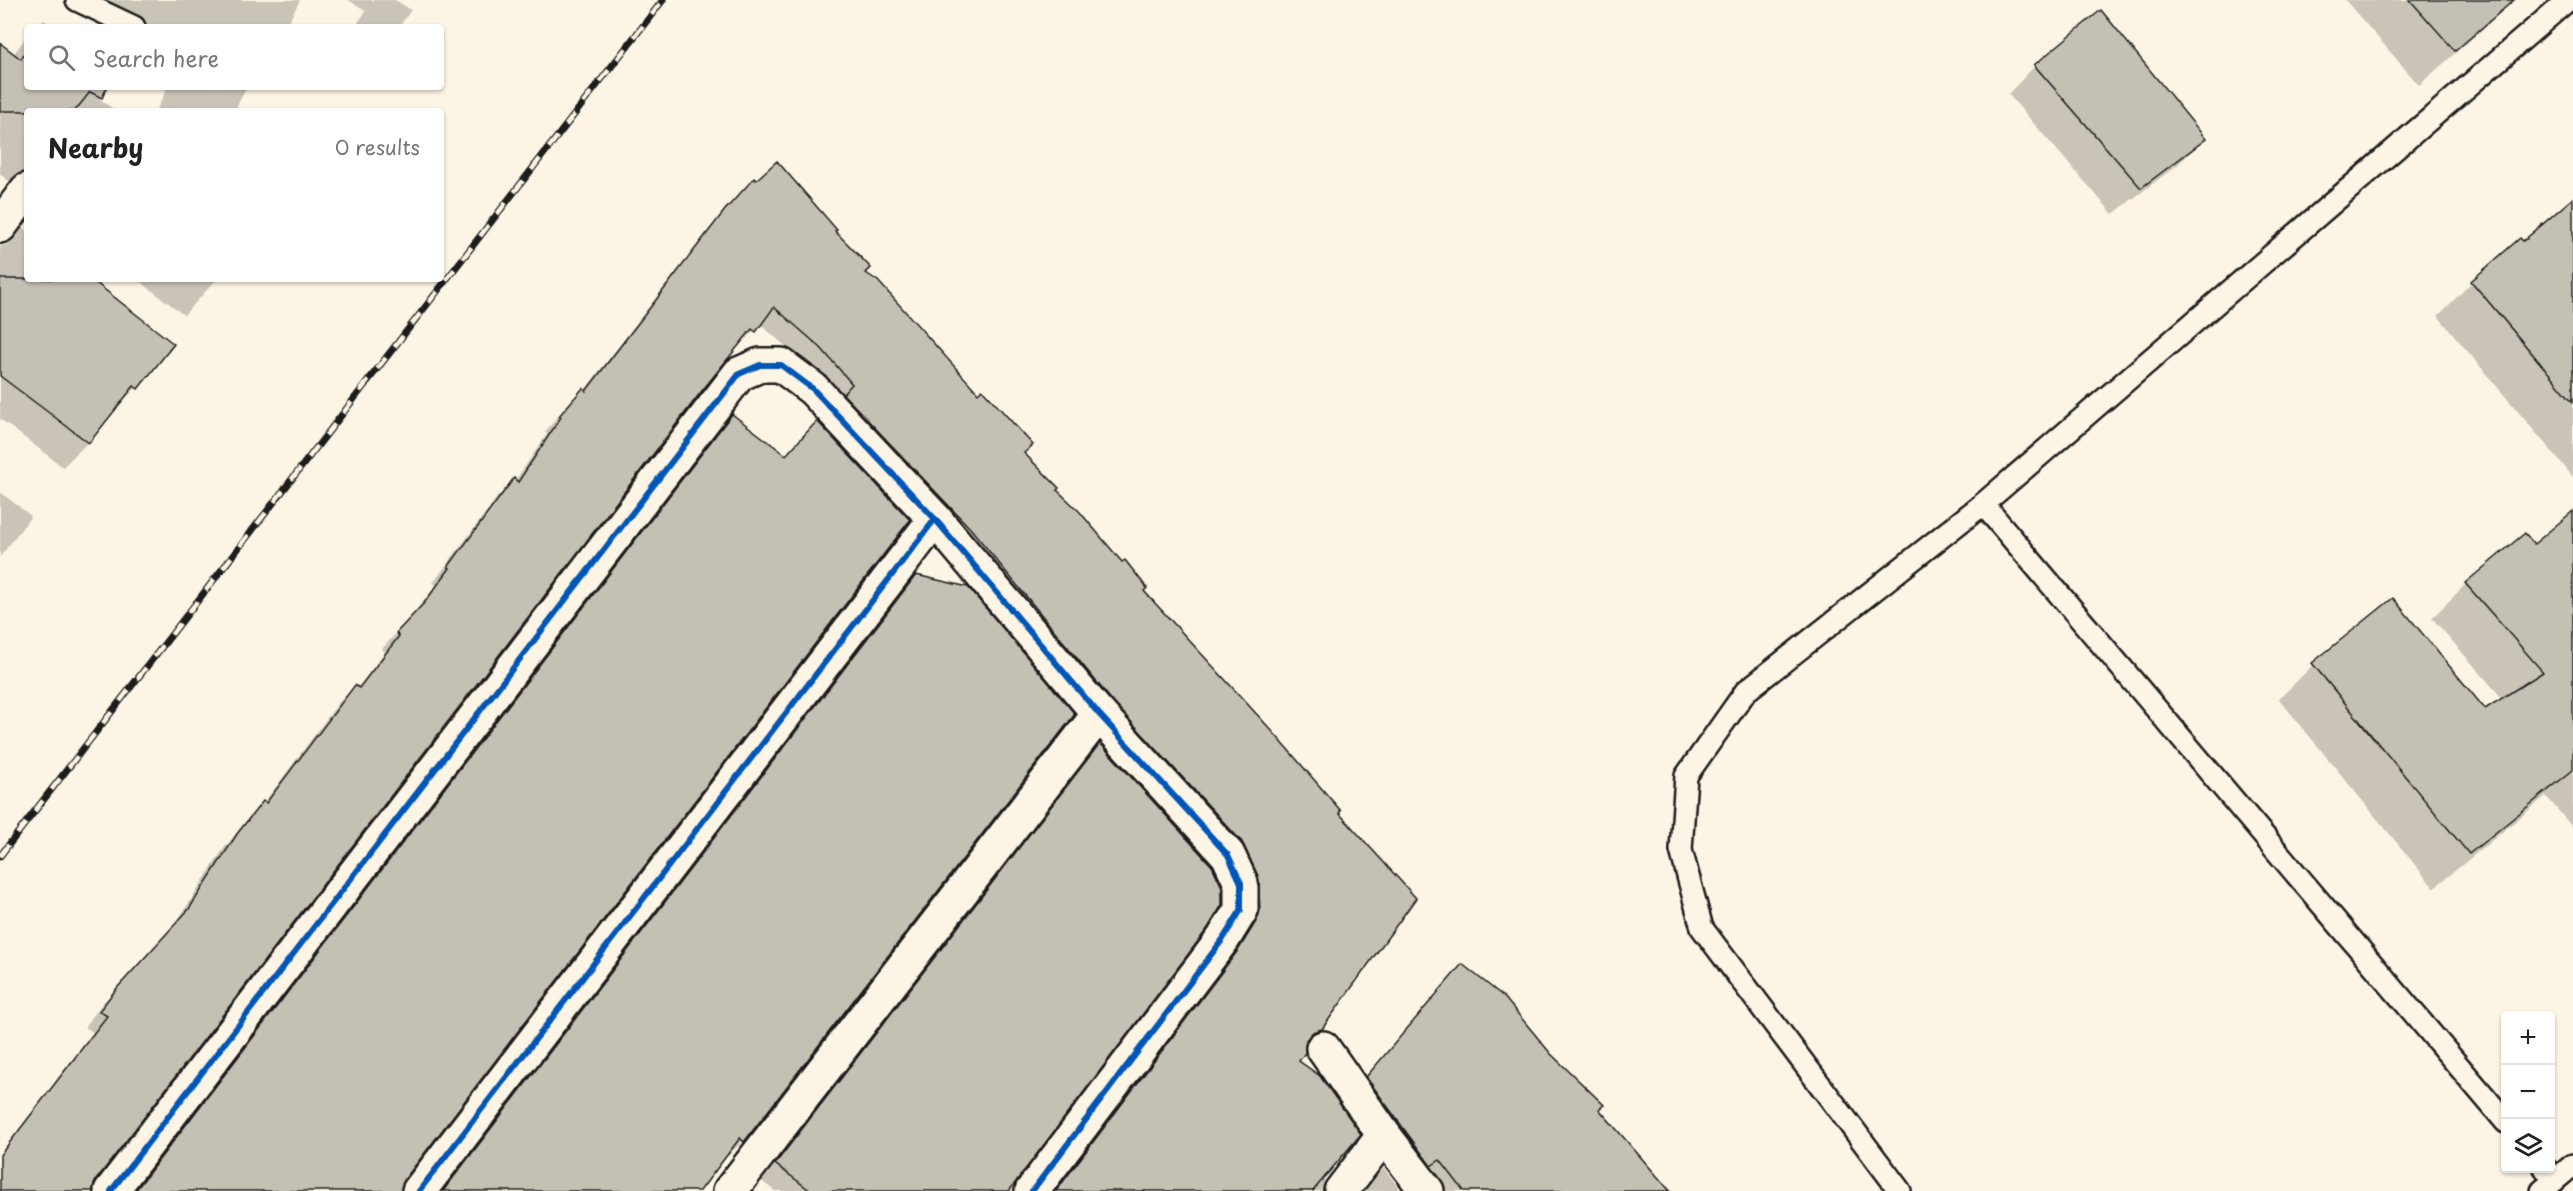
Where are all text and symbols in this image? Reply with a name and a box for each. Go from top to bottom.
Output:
search box [24,24,444,90]
icon: search [45,41,78,74]
text: Search here [93,41,219,74]
text: Nearby [48,128,143,167]
text: 0 results [335,132,420,162]
map controls [2501,1011,2555,1173]
button: + [2501,1011,2555,1065]
button: − [2501,1065,2555,1119]
button: layers [2501,1119,2555,1173]

